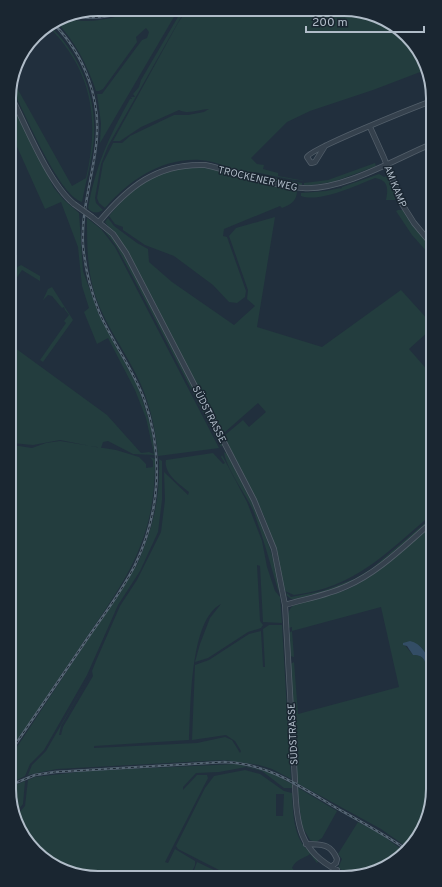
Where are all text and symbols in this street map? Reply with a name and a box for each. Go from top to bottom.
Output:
scale bar [306,8,424,34]
text: 200 m [312,15,348,31]
street label: TROCKENER WEG [217,164,299,195]
street label: AM KAMP [380,164,409,210]
street label: SÜDSTRASSE [189,384,229,445]
street label: SÜDSTRASSE [285,702,302,765]

